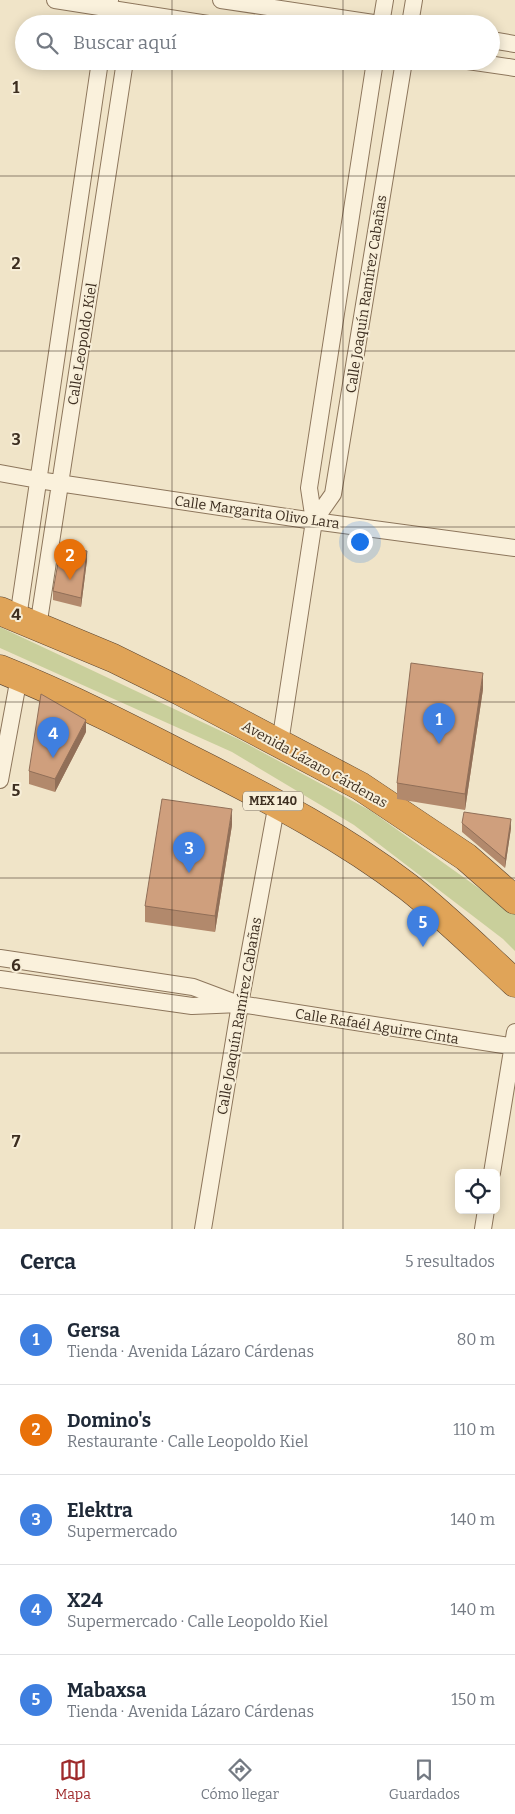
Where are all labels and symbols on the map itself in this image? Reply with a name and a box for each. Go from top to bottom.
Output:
text: 1 [13,78,20,97]
street label: Calle Joaquín Ramírez Cabañas [342,194,391,394]
text: 2 [11,254,21,273]
street label: Calle Leopoldo Kiel [64,282,101,406]
text: 3 [11,430,21,449]
street label: Calle Margarita Olivo Lara [173,492,341,533]
your location [347,529,373,555]
pin: 2 [54,539,86,580]
text: 4 [11,605,21,624]
pin: 1 [423,703,455,744]
pin: 4 [37,717,69,758]
street label: Avenida Lázaro Cárdenas [239,717,390,811]
text: 5 [12,781,21,800]
road number: MEX 140 [243,791,303,810]
pin: 3 [173,832,205,873]
pin: 5 [407,906,439,947]
street label: Calle Joaquín Ramírez Cabañas [214,916,265,1116]
text: 6 [11,956,21,975]
street label: Calle Rafaél Aguirre Cinta [294,1005,460,1048]
text: 7 [12,1132,21,1151]

